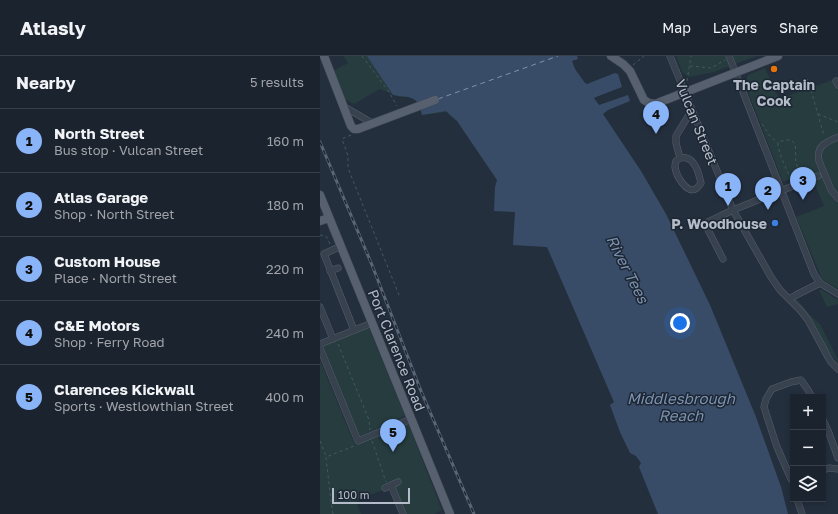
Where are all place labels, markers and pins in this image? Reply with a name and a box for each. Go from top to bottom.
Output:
marker: The Captain Cook [769,64,779,74]
place label: The Captain Cook [733,76,815,109]
pin: 4 [643,101,669,134]
pin: 3 [790,167,816,200]
pin: 1 [715,173,741,206]
pin: 2 [755,177,781,210]
place label: P. Woodhouse [671,215,767,232]
marker: P. Woodhouse [770,218,780,228]
pin: 5 [380,419,406,452]

